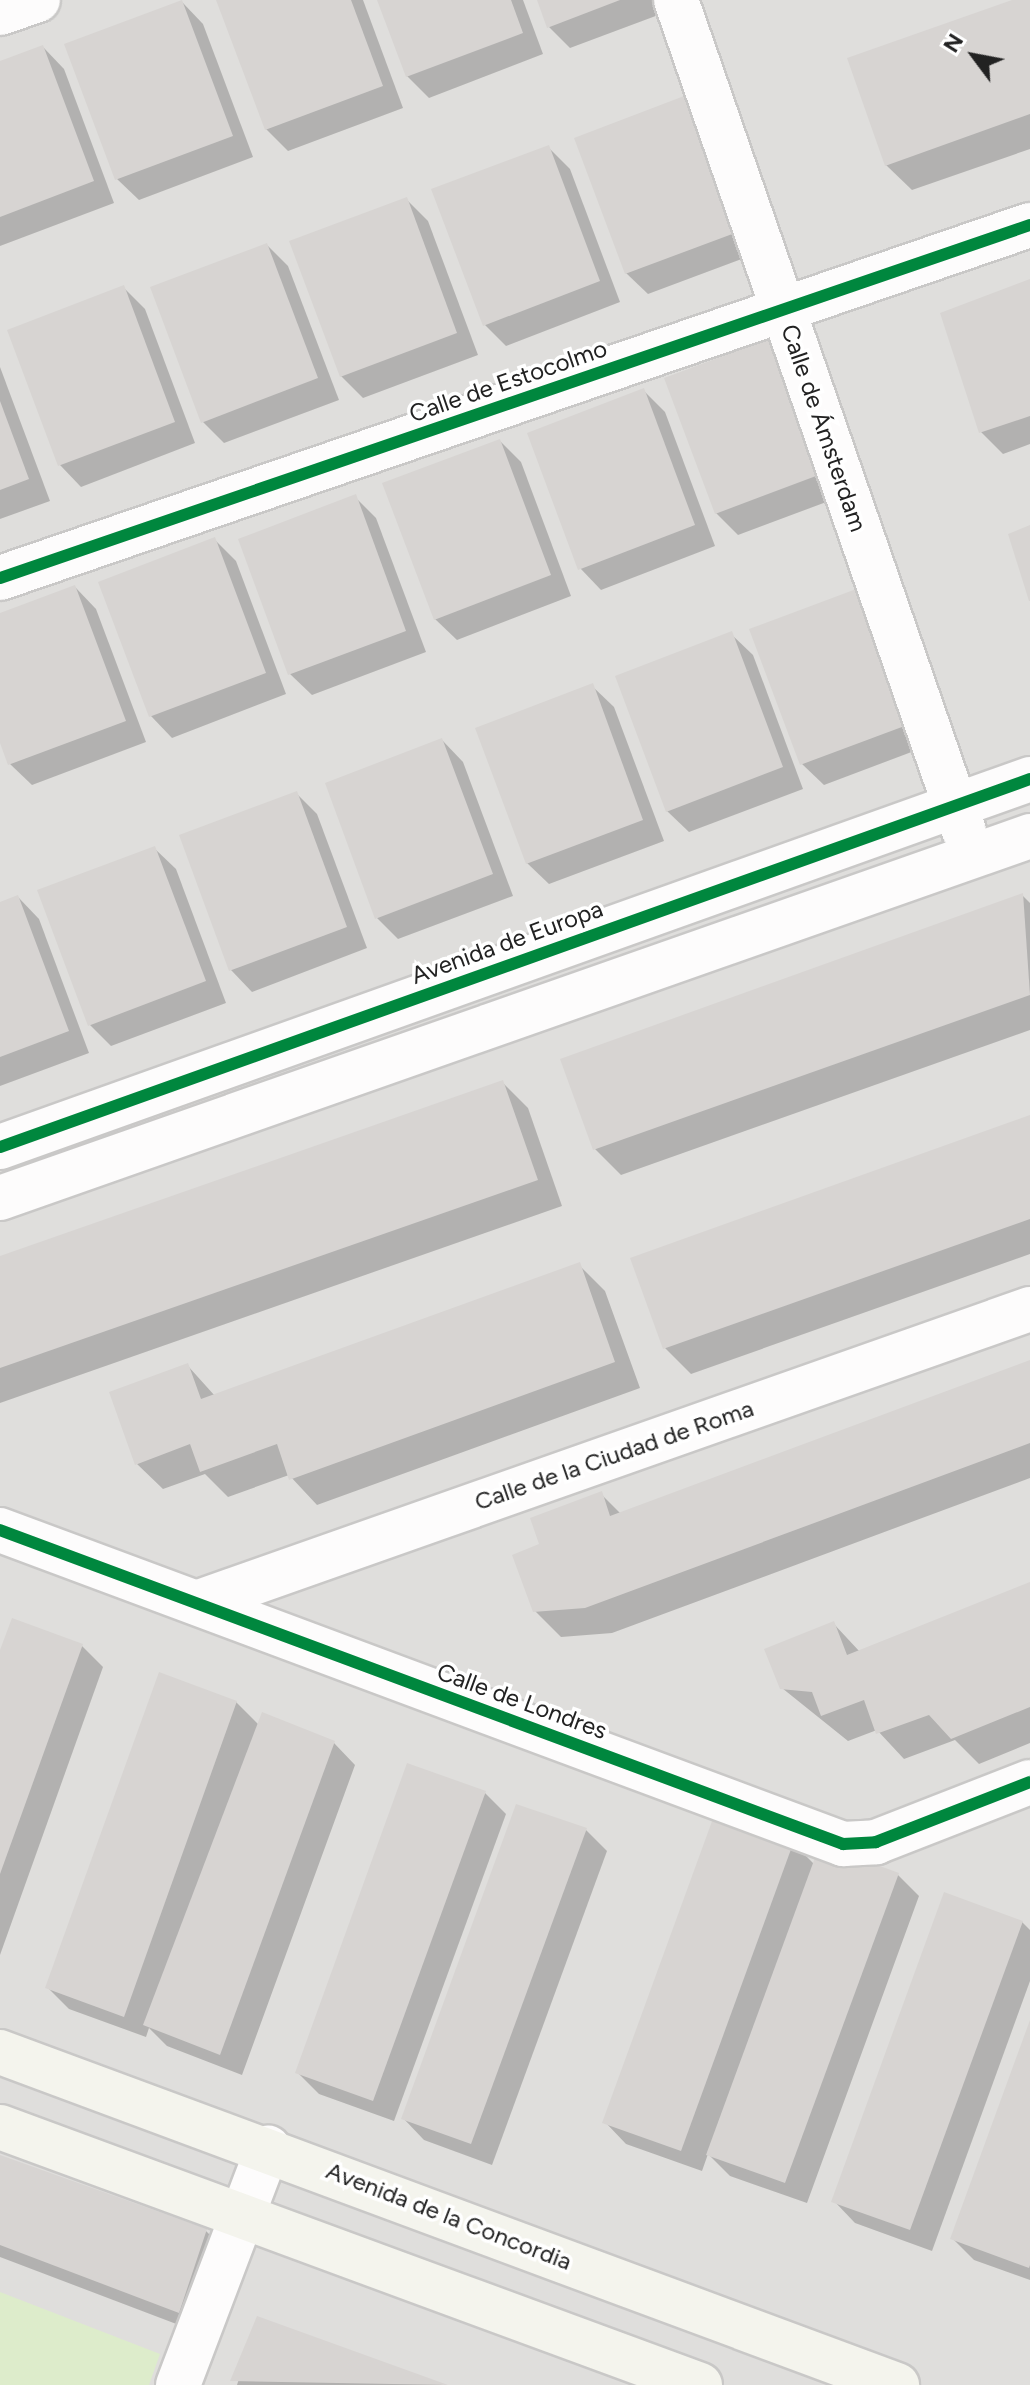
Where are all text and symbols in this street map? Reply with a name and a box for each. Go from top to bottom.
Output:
north arrow [934,16,1014,96]
text: N [937,29,969,57]
street label: Calle de Ámsterdam [775,321,873,535]
street label: Calle de Estocolmo [405,334,611,428]
street label: Avenida de Europa [407,894,607,990]
street label: Calle de la Ciudad de Roma [471,1394,757,1516]
street label: Calle de Londres [433,1657,611,1745]
street label: Avenida de la Concordia [322,2156,576,2276]

